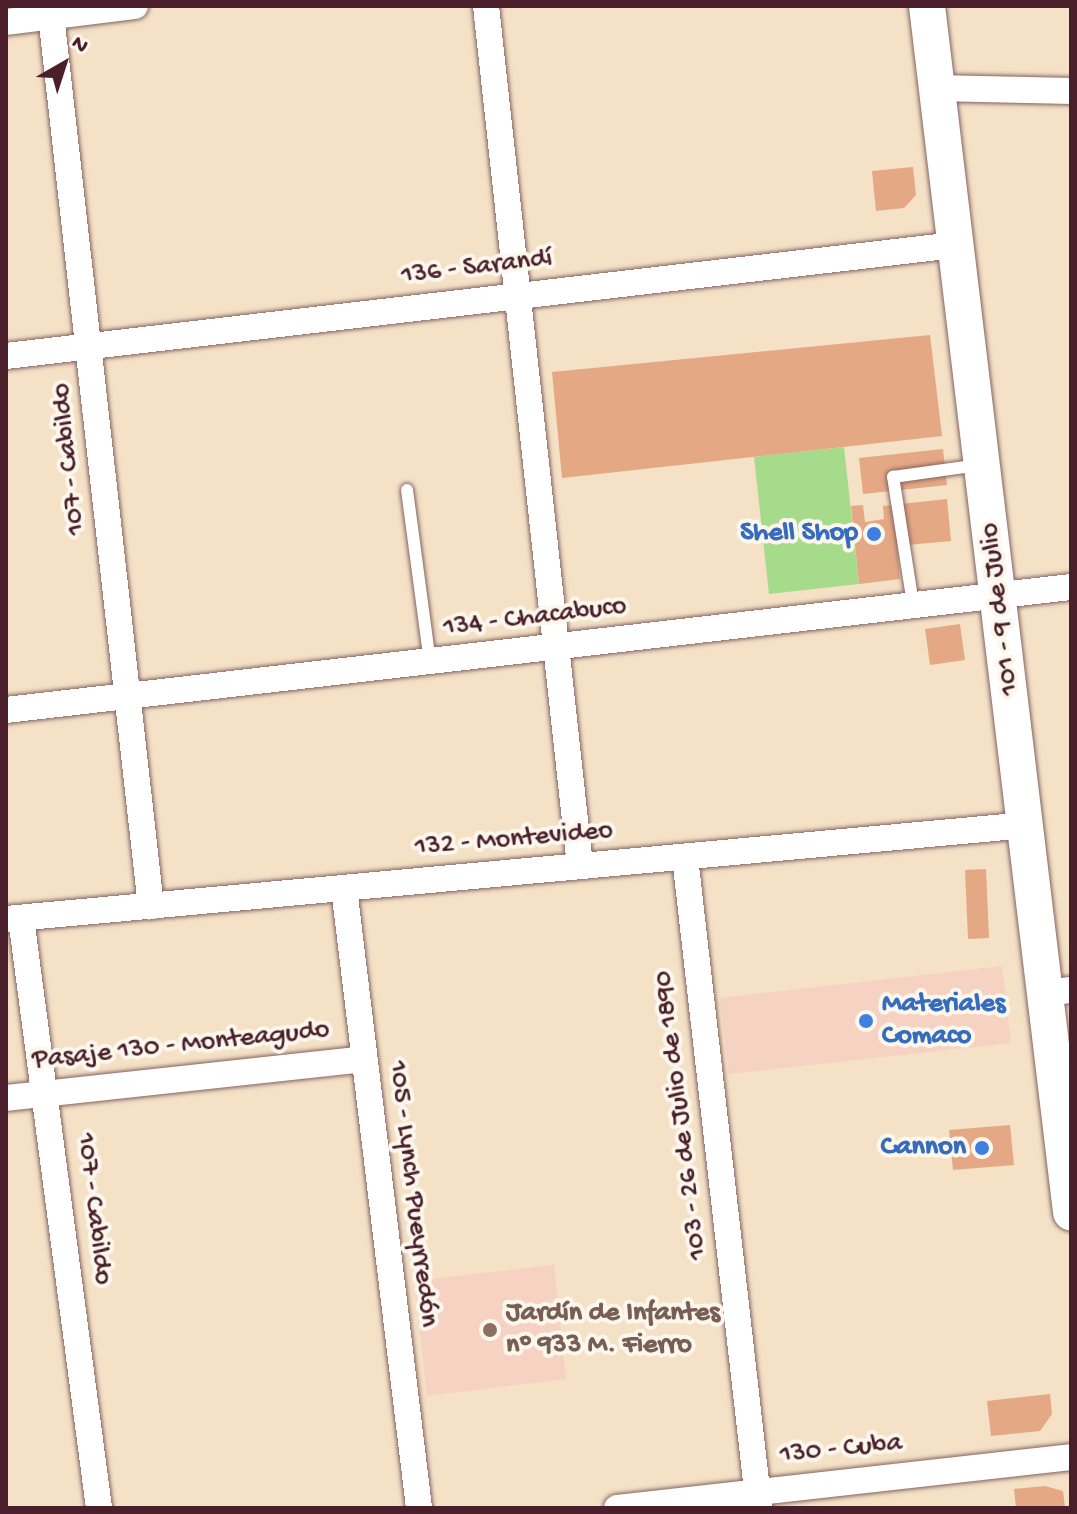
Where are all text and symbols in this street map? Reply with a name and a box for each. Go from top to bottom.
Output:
north arrow [24,24,104,104]
text: N [65,31,93,60]
street label: 136 - Sarandí [400,242,554,294]
street label: 107 - Cabildo [45,381,95,537]
place label: Shell Shop [740,517,858,551]
street label: 101 - 9 de Julio [974,521,1028,697]
marker: Shell Shop [865,525,883,543]
street label: 134 - Chacabuco [442,590,628,646]
street label: 132 - Montevideo [414,815,614,865]
street label: 103 - 26 de Julio de 1890 [648,968,716,1262]
place label: Materiales Comaco [882,988,1005,1054]
marker: Materiales Comaco [857,1012,875,1030]
street label: Pasaje 130 - Monteagudo [31,1014,331,1078]
street label: 105 - Lynch Pueyrredón [379,1059,445,1329]
street label: 107 - Cabildo [67,1131,119,1287]
place label: Cannon [881,1131,966,1165]
marker: Cannon [973,1139,991,1157]
place label: Jardín de Infantes nº 933 M. Fierro [506,1297,720,1363]
marker: Jardín de Infantes nº 933 M. Fierro [481,1321,499,1339]
street label: 130 - Cuba [778,1427,904,1473]

